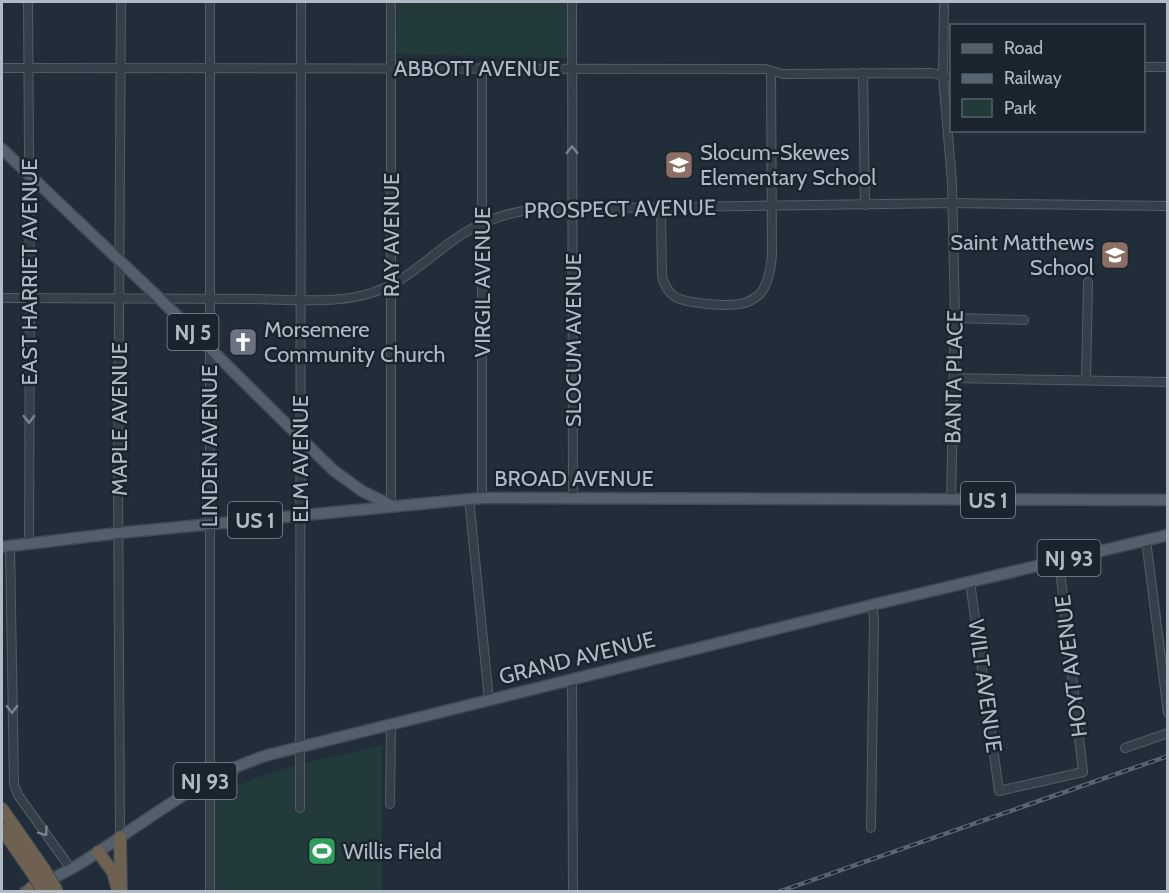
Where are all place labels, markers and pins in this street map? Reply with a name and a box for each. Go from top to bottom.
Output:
place label: Slocum-Skewes Elementary School [700,139,877,191]
school or university icon: Slocum-Skewes Elementary School [663,149,695,181]
place label: Saint Matthews School [950,229,1095,281]
school or university icon: Saint Matthews School [1099,239,1131,271]
place label: Morsemere Community Church [264,316,445,368]
church icon: Morsemere Community Church [227,326,259,358]
sports icon: Willis Field [306,835,338,867]
place label: Willis Field [343,838,442,865]

